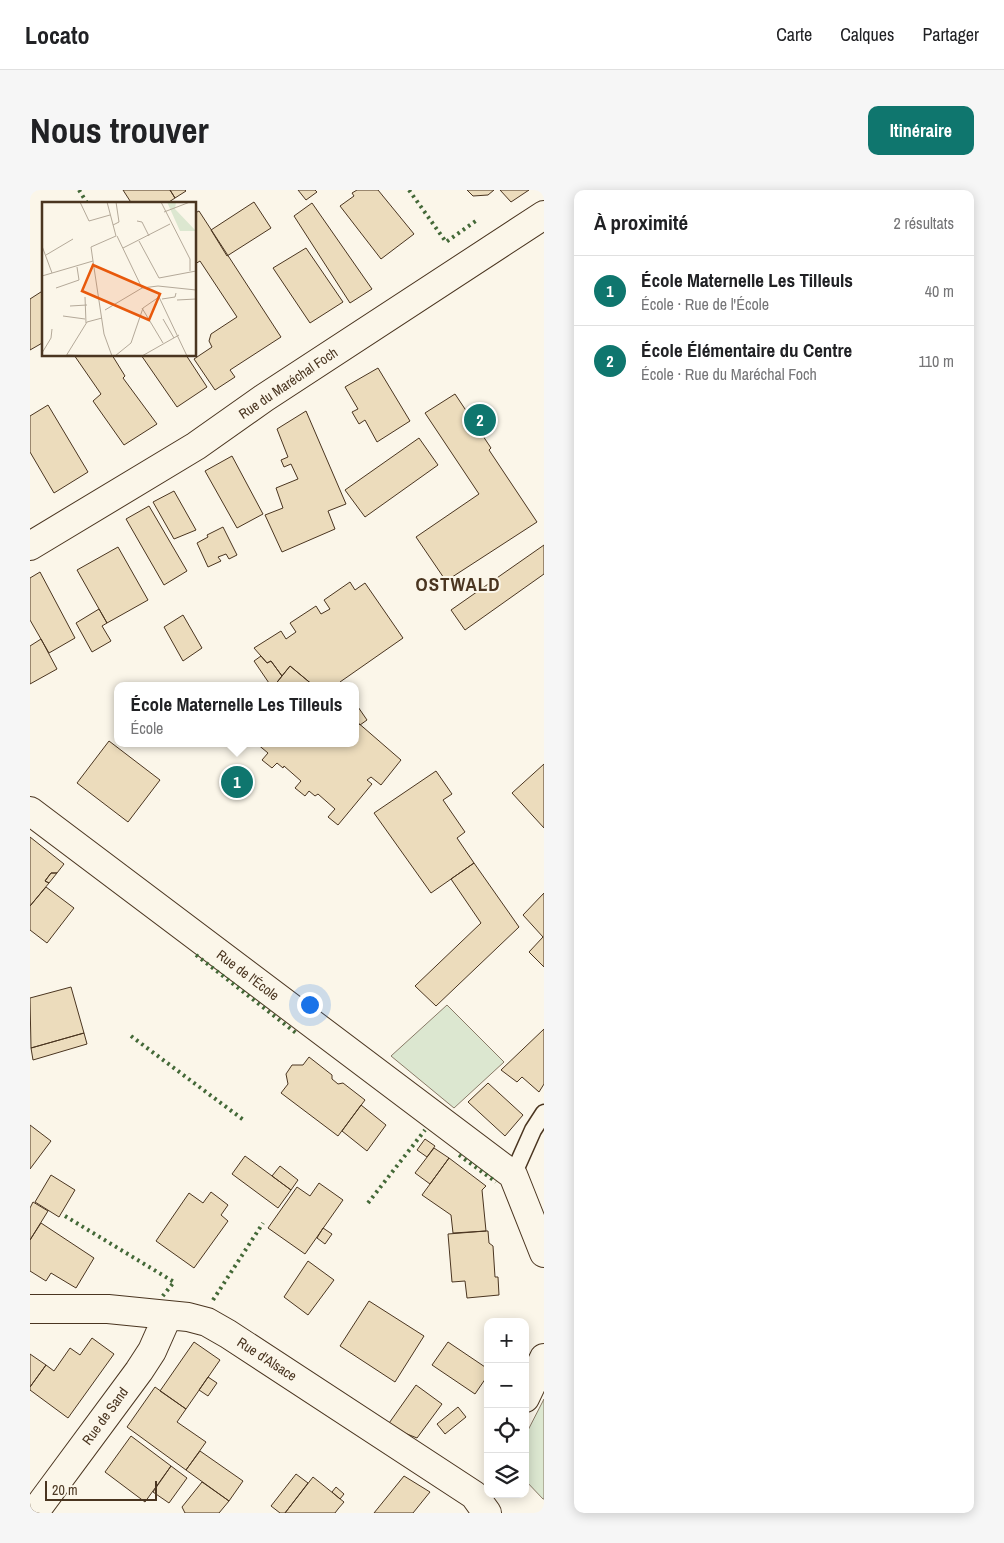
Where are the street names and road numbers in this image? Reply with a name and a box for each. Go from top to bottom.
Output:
street label: Rue du Maréchal Foch [235,343,341,423]
street label: Rue de l'École [213,946,283,1004]
street label: Rue d'Alsace [234,1333,300,1385]
street label: Rue de Sand [78,1384,132,1448]

